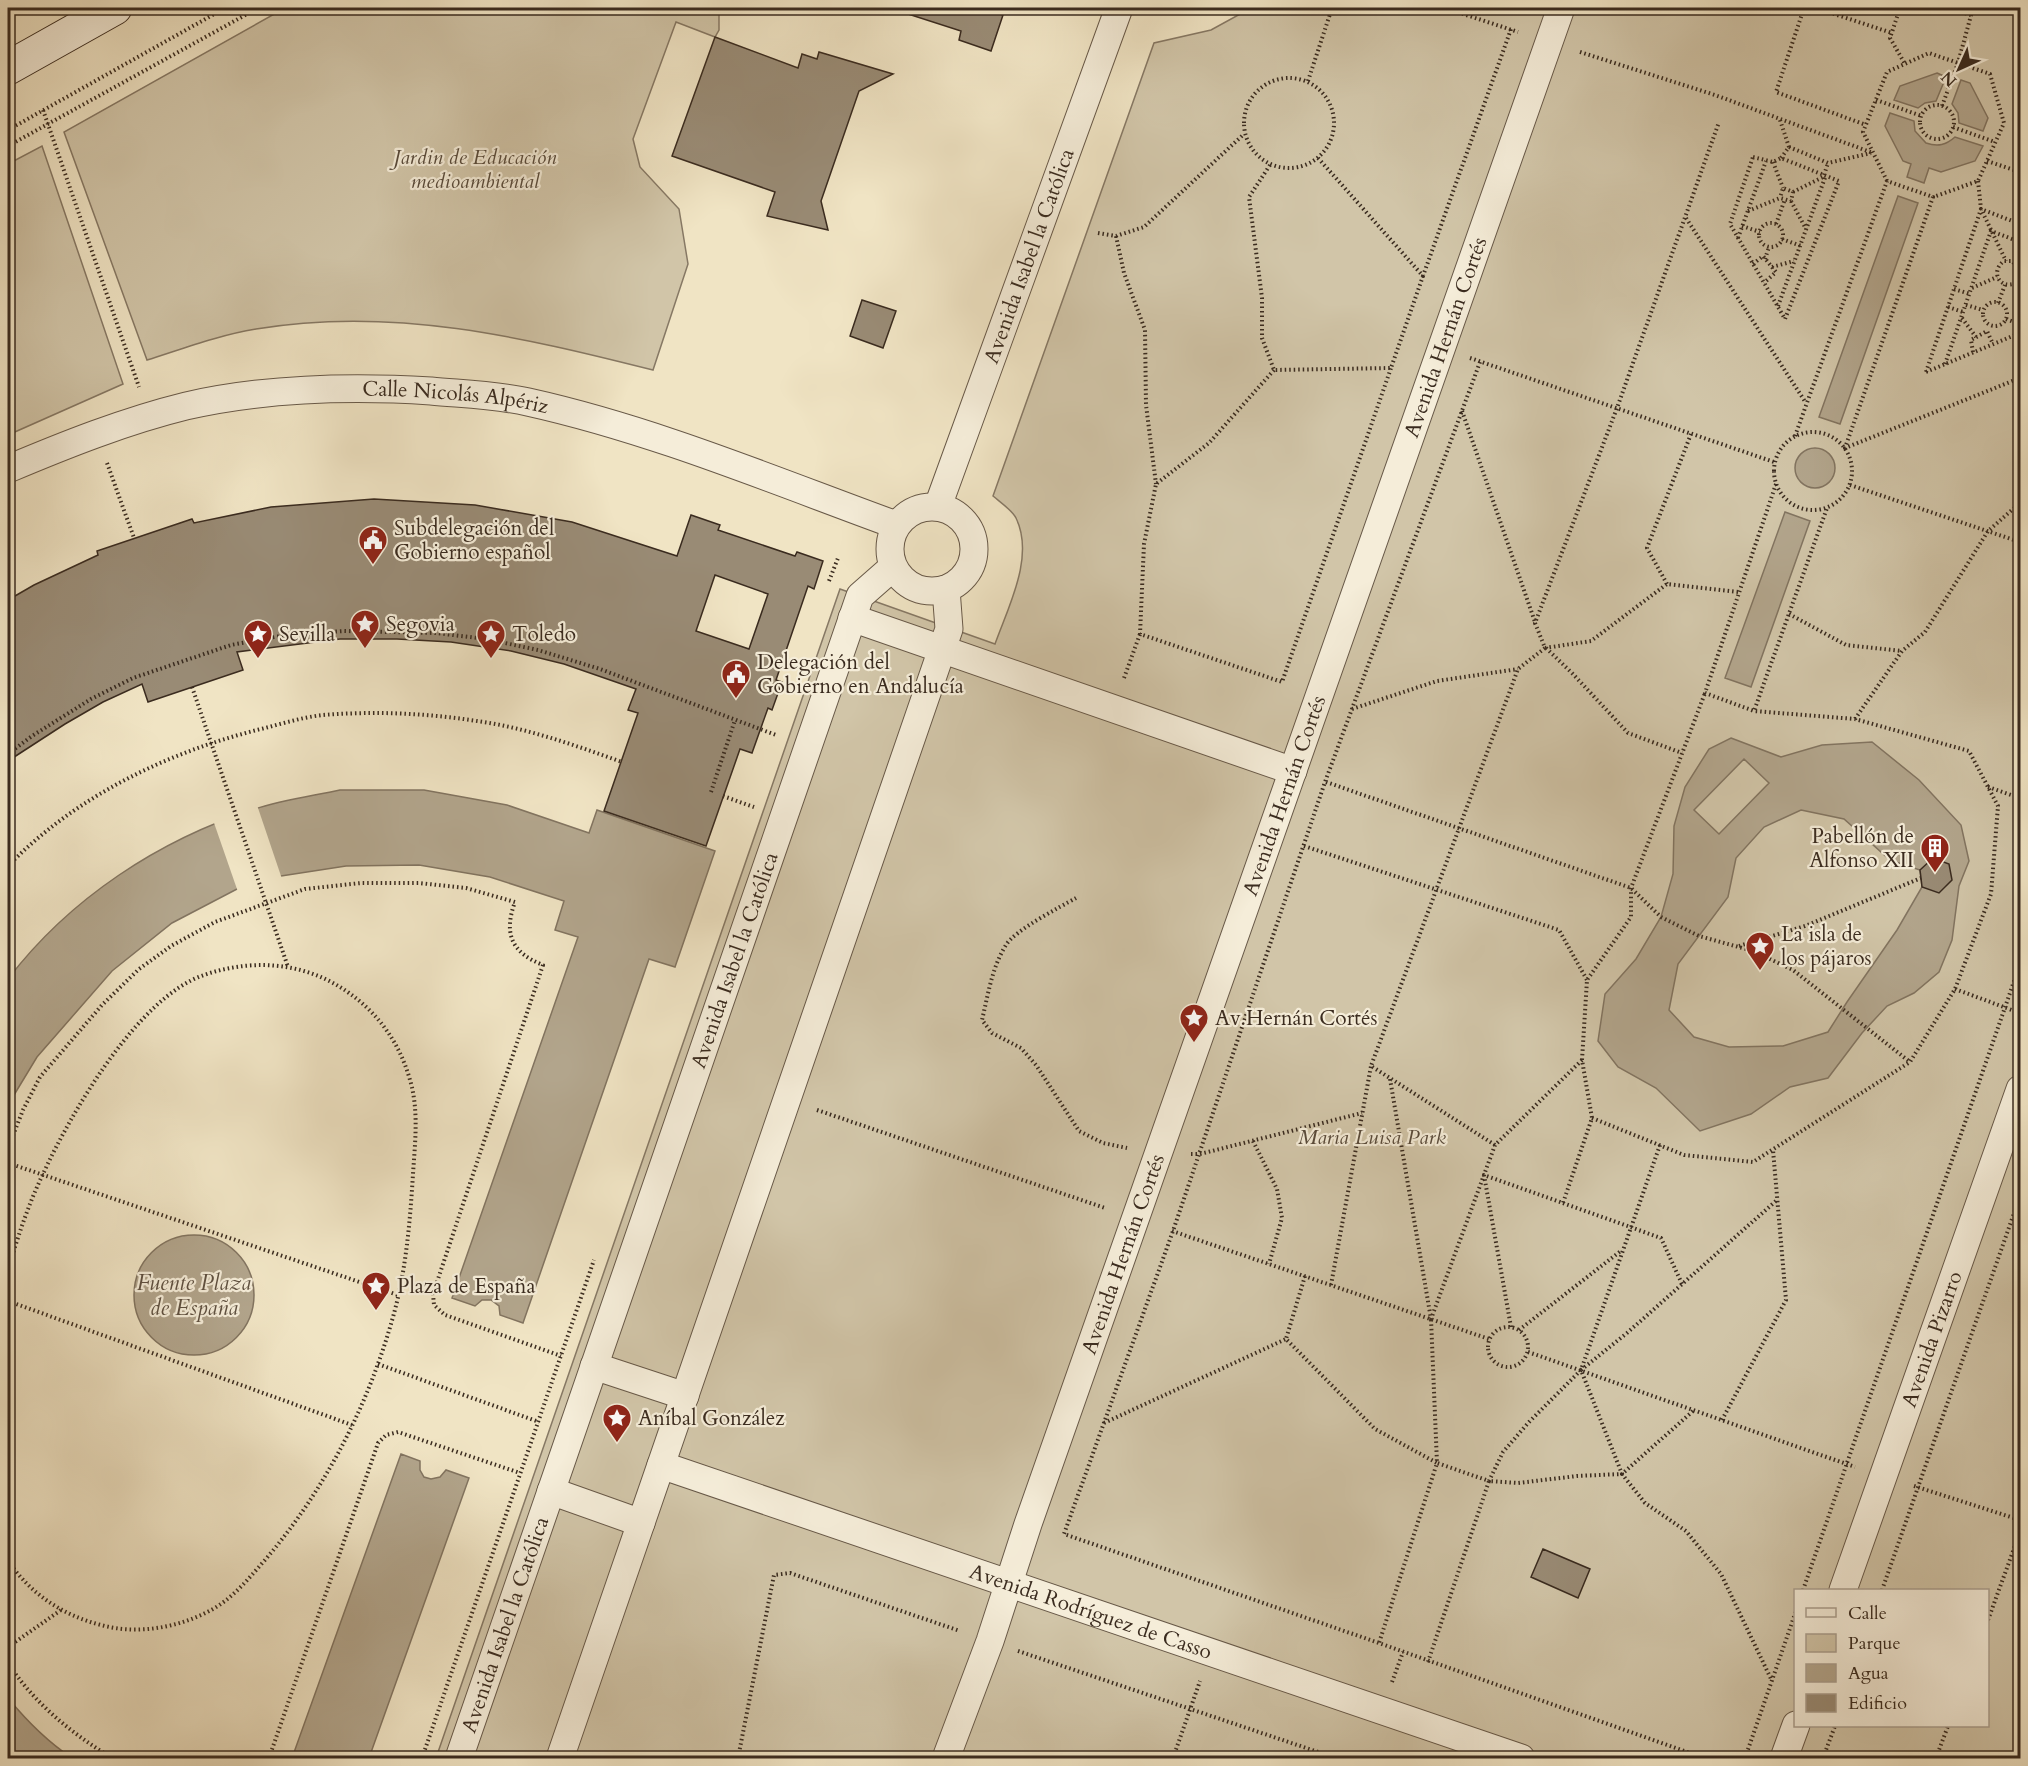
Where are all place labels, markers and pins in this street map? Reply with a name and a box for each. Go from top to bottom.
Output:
place label: Subdelegación del Gobierno español [394,514,554,567]
public building icon: Subdelegación del Gobierno español [357,524,389,566]
place icon: Segovia [349,608,381,650]
place label: Segovia [386,610,455,639]
place icon: Sevilla [242,618,274,660]
place icon: Toledo [475,618,507,660]
place label: Sevilla [279,620,335,649]
place label: Toledo [512,620,576,649]
place label: Delegación del Gobierno en Andalucía [757,648,964,701]
public building icon: Delegación del Gobierno en Andalucía [720,658,752,700]
place label: Pabellón de Alfonso XII [1809,822,1914,875]
building icon: Pabellón de Alfonso XII [1919,832,1951,874]
place label: La isla de los pájaros [1781,920,1872,973]
place icon: La isla de los pájaros [1744,930,1776,972]
place icon: Av.Hernán Cortés [1178,1002,1210,1044]
place label: Av.Hernán Cortés [1215,1004,1378,1033]
place icon: Plaza de España [360,1270,392,1312]
place label: Plaza de España [397,1272,536,1301]
place icon: Aníbal González [601,1402,633,1444]
place label: Aníbal González [638,1404,785,1433]

